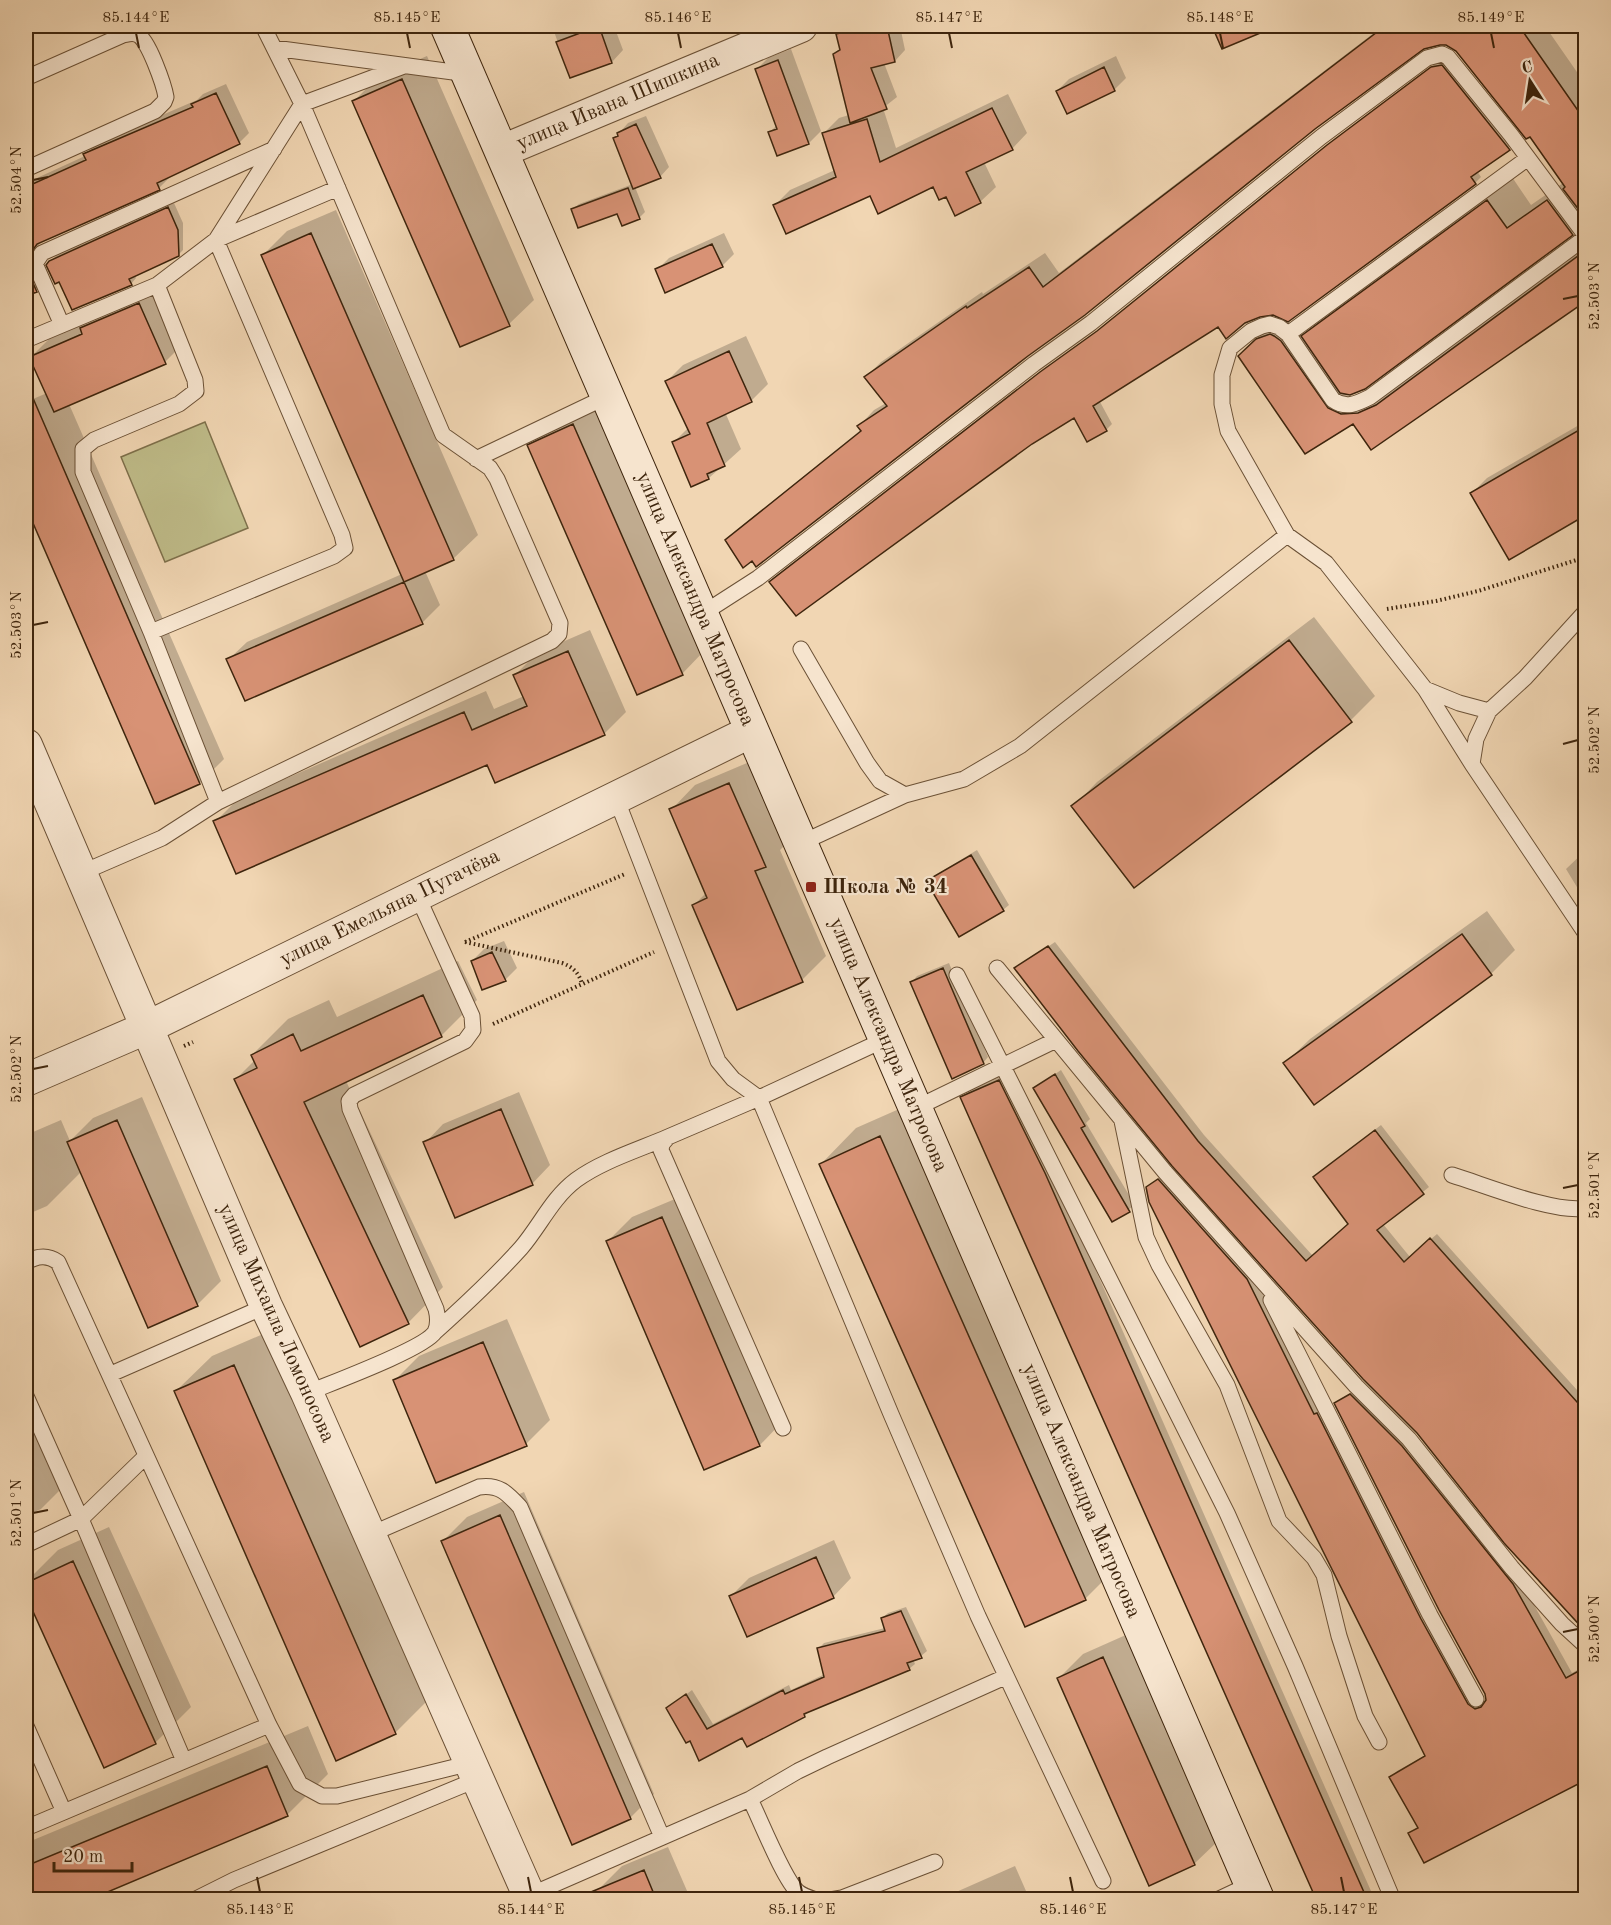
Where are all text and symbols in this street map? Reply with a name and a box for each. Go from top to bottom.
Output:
text: 85.144°E [103,11,169,26]
text: 85.145°E [374,11,440,26]
text: 85.146°E [645,11,711,26]
text: 85.147°E [916,11,982,26]
text: 85.148°E [1187,11,1253,26]
text: 85.149°E [1458,11,1524,26]
street label: улица Ивана Шишкина [513,50,723,154]
north arrow [1500,51,1560,111]
text: С [1520,59,1534,77]
text: 52.504°N [10,146,25,214]
text: 52.503°N [1588,262,1603,330]
street label: улица Александра Матросова [632,469,758,729]
text: 52.503°N [10,591,25,659]
text: 52.502°N [1588,706,1603,774]
street label: улица Емельяна Пугачёва [277,846,503,970]
place label: Школа № 34 [823,877,948,898]
marker: Школа № 34 [804,880,818,894]
street label: улица Александра Матросова [825,915,951,1175]
text: 52.502°N [10,1035,25,1103]
text: 52.501°N [1588,1151,1603,1219]
street label: улица Михаила Ломоносова [214,1200,338,1446]
street label: улица Александра Матросова [1018,1361,1144,1621]
text: 52.501°N [10,1479,25,1547]
text: 52.500°N [1588,1595,1603,1663]
scale bar [54,1835,132,1873]
text: 20 m [63,1848,103,1866]
text: 85.143°E [227,1903,293,1918]
text: 85.144°E [498,1903,564,1918]
text: 85.145°E [769,1903,835,1918]
text: 85.146°E [1040,1903,1106,1918]
text: 85.147°E [1311,1903,1377,1918]

